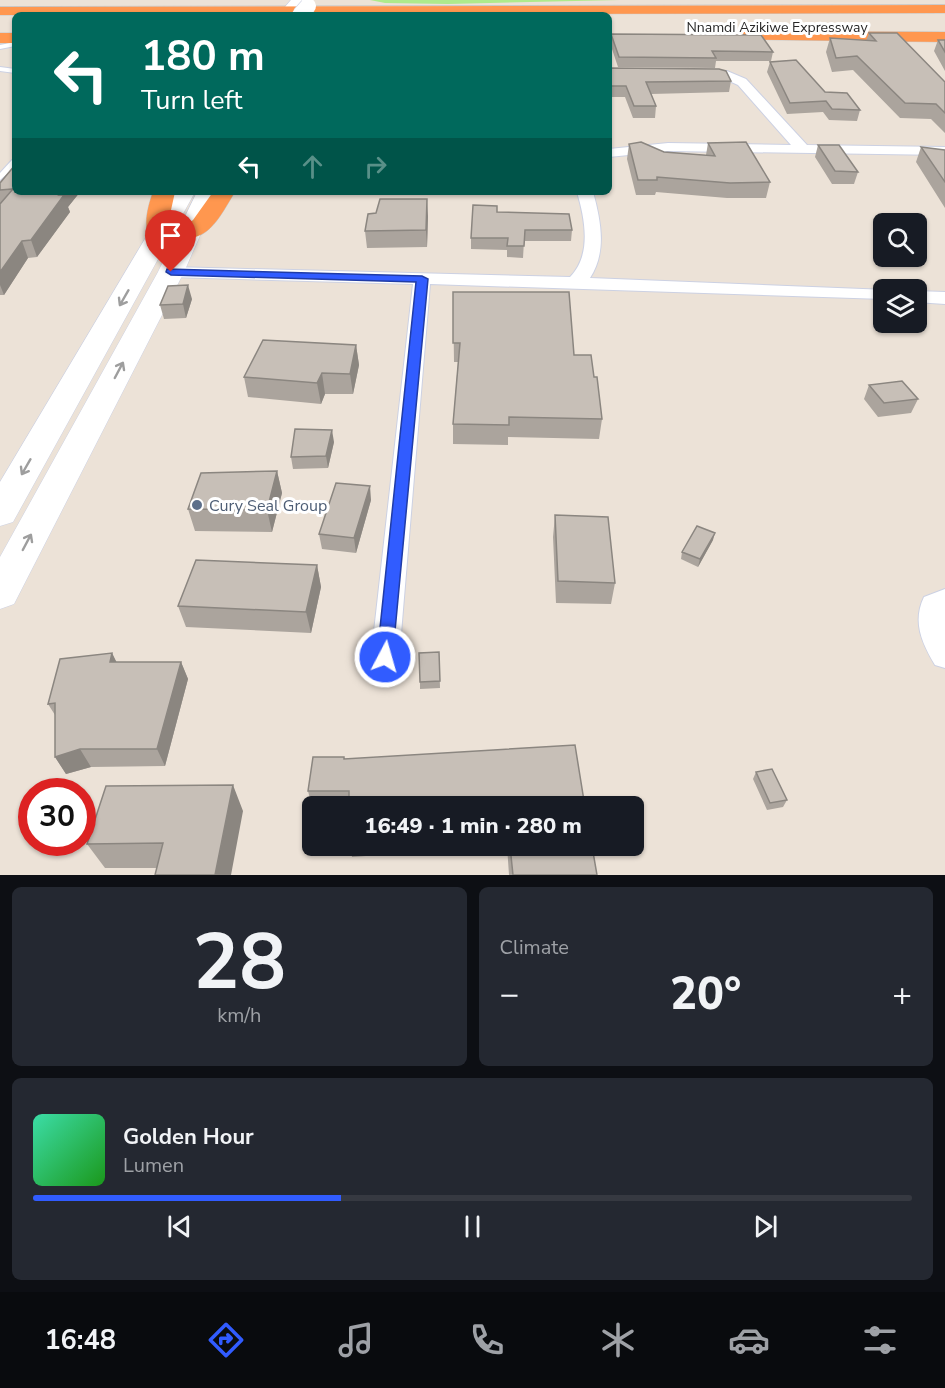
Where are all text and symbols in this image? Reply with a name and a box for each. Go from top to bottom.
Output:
street label: Nnamdi Azikiwe Expressway [686,18,868,37]
text: 180 m [141,28,265,85]
icon: left [42,36,120,114]
text: Turn left [141,82,242,119]
icon: left [233,150,266,183]
icon: ahead [296,150,329,183]
icon: right [359,150,392,183]
pin [145,210,196,272]
map controls [873,213,927,333]
button: search [873,213,927,267]
icon: arrive [154,219,187,252]
button: layers [873,279,927,333]
one-way arrow [118,289,130,306]
one-way arrow [114,361,125,379]
one-way arrow [20,458,32,475]
place label: Cury Seal Group [209,495,327,517]
marker: Cury Seal Group [190,498,204,512]
one-way arrow [22,533,34,551]
position arrow [353,625,417,689]
speed limit sign: 30 [18,778,96,856]
text: 16:49 · 1 min · 280 m [364,811,582,841]
text: 28 [192,909,286,1016]
text: Climate [500,934,569,961]
text: 20° [670,964,741,1025]
text: − [500,972,519,1017]
text: + [892,972,912,1017]
text: km/h [217,1002,261,1029]
text: Golden Hour [123,1122,254,1152]
text: Lumen [123,1152,184,1179]
icon: previous [163,1210,196,1243]
icon: pause [456,1210,489,1243]
icon: next [749,1210,782,1243]
icon: directions [205,1319,247,1361]
icon: music [335,1319,377,1361]
icon: phone [466,1319,508,1361]
icon: climate [597,1319,639,1361]
icon: car [728,1319,770,1361]
icon: filters [859,1319,901,1361]
text: 16:48 [44,1322,116,1359]

